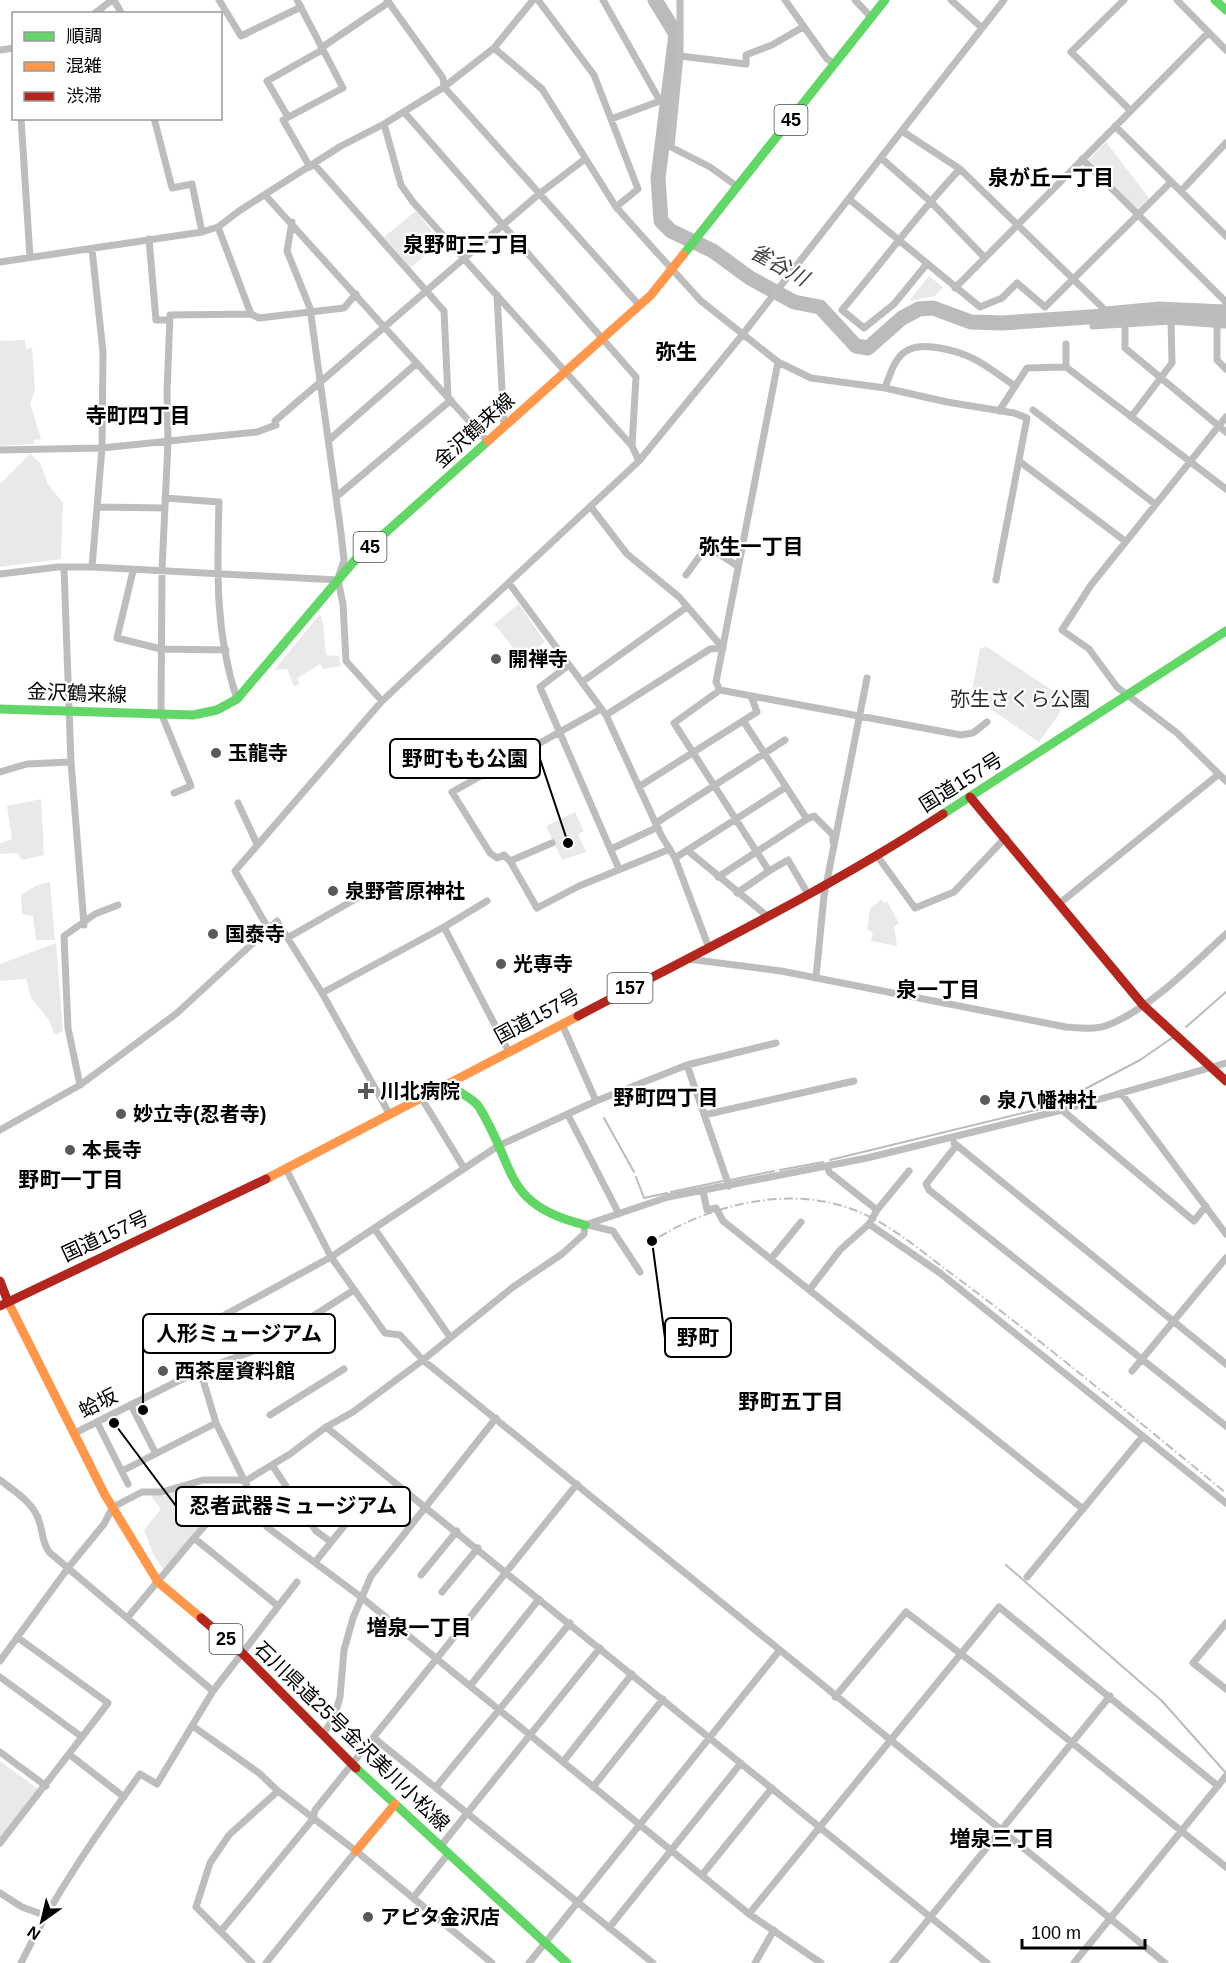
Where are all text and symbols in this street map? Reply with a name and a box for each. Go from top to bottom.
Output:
legend [12,12,222,120]
text: 順調 [66,26,102,46]
text: 混雑 [66,56,102,76]
text: 渋滞 [66,86,102,106]
road number: 45 [774,105,808,135]
district label: 泉が丘一丁目 [988,166,1114,189]
district label: 泉野町三丁目 [403,233,529,256]
water label: 雀谷川 [746,239,814,291]
district label: 弥生 [655,340,697,363]
street label: 金沢鶴来線 [429,388,519,472]
district label: 寺町四丁目 [86,404,191,427]
road number: 45 [354,532,386,562]
district label: 弥生一丁目 [699,535,804,558]
place label: 開禅寺 [508,648,568,670]
marker: 開禅寺 [489,652,503,666]
street label: 金沢鶴来線 [27,680,127,706]
park label: 弥生さくら公園 [950,688,1090,710]
callout: 野町もも公園 [390,739,540,778]
place label: 玉龍寺 [228,742,288,764]
marker: 玉龍寺 [209,746,223,760]
text: 野町もも公園 [402,747,528,770]
street label: 国道157号 [916,748,1006,816]
place label: 泉野菅原神社 [345,880,465,902]
marker: 泉野菅原神社 [326,884,340,898]
place label: 国泰寺 [225,923,285,945]
marker: 国泰寺 [206,927,220,941]
place label: 光専寺 [513,953,573,975]
marker: 光専寺 [494,957,508,971]
road number: 157 [608,973,652,1003]
district label: 泉一丁目 [896,978,980,1001]
street label: 国道157号 [491,984,583,1048]
place label: 川北病院 [380,1080,460,1102]
marker: 川北病院 [357,1082,375,1100]
district label: 野町四丁目 [614,1086,719,1109]
place label: 泉八幡神社 [997,1089,1097,1111]
marker: 泉八幡神社 [978,1093,992,1107]
place label: 妙立寺(忍者寺) [133,1103,266,1125]
marker: 妙立寺(忍者寺) [114,1107,128,1121]
place label: 本長寺 [82,1139,142,1161]
marker: 本長寺 [63,1143,77,1157]
district label: 野町一丁目 [19,1168,124,1191]
street label: 国道157号 [58,1206,152,1266]
callout: 人形ミュージアム [143,1314,335,1353]
callout: 野町 [665,1318,731,1357]
text: 人形ミュージアム [156,1322,322,1345]
text: 野町 [677,1326,719,1349]
place label: 西茶屋資料館 [175,1360,295,1382]
marker: 西茶屋資料館 [156,1364,170,1378]
street label: 蛤坂 [75,1384,121,1422]
district label: 野町五丁目 [739,1390,844,1413]
callout: 忍者武器ミュージアム [176,1487,410,1526]
text: 忍者武器ミュージアム [189,1494,397,1517]
district label: 増泉一丁目 [367,1616,472,1639]
road number: 25 [210,1624,242,1654]
street label: 石川県道25号金沢美川小松線 [250,1637,454,1835]
district label: 増泉三丁目 [950,1827,1055,1850]
north arrow [12,1891,72,1951]
place label: アピタ金沢店 [380,1906,500,1928]
marker: アピタ金沢店 [361,1910,375,1924]
scale bar [1022,1912,1145,1950]
text: N [24,1923,43,1943]
text: 100 m [1031,1923,1081,1943]

